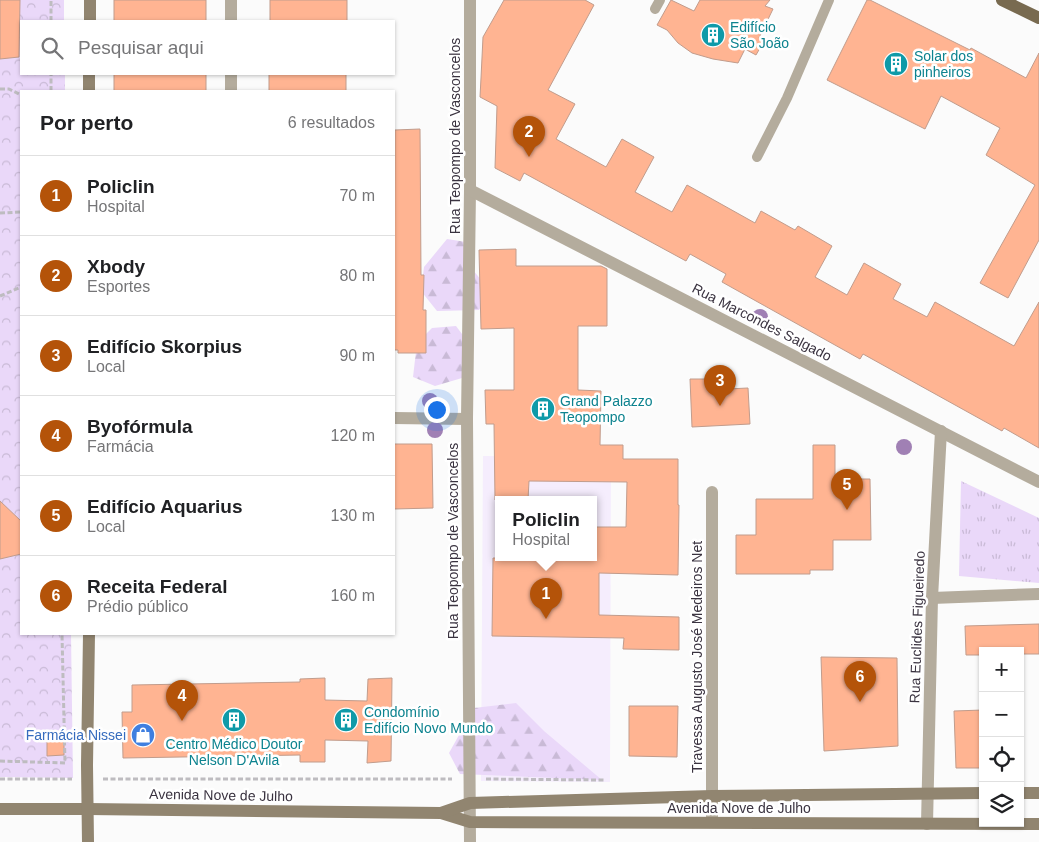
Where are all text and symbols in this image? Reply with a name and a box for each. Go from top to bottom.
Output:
place label: Edifício São João [730,19,789,51]
search box [20,20,395,75]
building icon: Edifício São João [700,22,726,48]
icon: search [38,34,66,62]
text: Pesquisar aqui [78,37,204,58]
street label: Rua Teopompo de Vasconcelos [447,38,463,234]
place label: Solar dos pinheiros [914,48,973,80]
building icon: Solar dos pinheiros [883,51,909,77]
text: Por perto [40,111,133,134]
text: 6 resultados [288,114,375,131]
pin: 2 [513,116,545,157]
text: Policlin [87,176,155,197]
text: 1 [52,187,60,204]
text: 70 m [339,187,375,204]
text: Hospital [87,198,145,215]
text: Xbody [87,256,145,277]
text: 2 [52,267,60,284]
text: 80 m [339,267,375,284]
text: Esportes [87,278,150,295]
street label: Rua Marcondes Salgado [690,280,834,364]
text: Edifício Skorpius [87,336,242,357]
text: 3 [52,347,60,364]
text: 90 m [339,347,375,364]
text: Local [87,358,125,375]
pin: 3 [704,365,736,406]
place label: Grand Palazzo Teopompo [560,393,653,425]
building icon: Grand Palazzo Teopompo [530,396,556,422]
your location [424,397,450,423]
text: Byofórmula [87,416,193,437]
text: 4 [52,427,60,444]
text: 120 m [331,427,375,444]
text: Farmácia [87,438,154,455]
street label: Rua Teopompo de Vasconcelos [445,443,461,639]
pin: 5 [831,469,863,510]
text: Edifício Aquarius [87,496,243,517]
popup [495,496,597,561]
text: 5 [52,507,60,524]
text: 130 m [331,507,375,524]
text: Policlin [512,509,580,530]
text: Local [87,518,125,535]
text: Hospital [512,531,570,548]
street label: Travessa Augusto José Medeiros Net [689,541,705,773]
street label: Rua Euclides Figueiredo [906,550,928,703]
text: Receita Federal [87,576,227,597]
pin: 1 [530,578,562,619]
text: 6 [52,587,60,604]
text: 160 m [331,587,375,604]
text: Prédio público [87,598,188,615]
map controls [979,647,1024,827]
button: + [979,647,1024,692]
pin: 6 [844,661,876,702]
pin: 4 [166,680,198,721]
button: − [979,692,1024,737]
place label: Condomínio Edifício Novo Mundo [364,704,493,736]
building icon: Centro Médico Doutor Nelson D'Avila [221,707,247,733]
building icon: Condomínio Edifício Novo Mundo [333,707,359,733]
shop icon: Farmácia Nissei [130,722,156,748]
place label: Farmácia Nissei [26,727,126,743]
place label: Centro Médico Doutor Nelson D'Avila [166,736,303,768]
button: locate [979,737,1024,782]
button: layers [979,782,1024,827]
street label: Avenida Nove de Julho [149,786,293,804]
street label: Avenida Nove de Julho [667,800,811,816]

